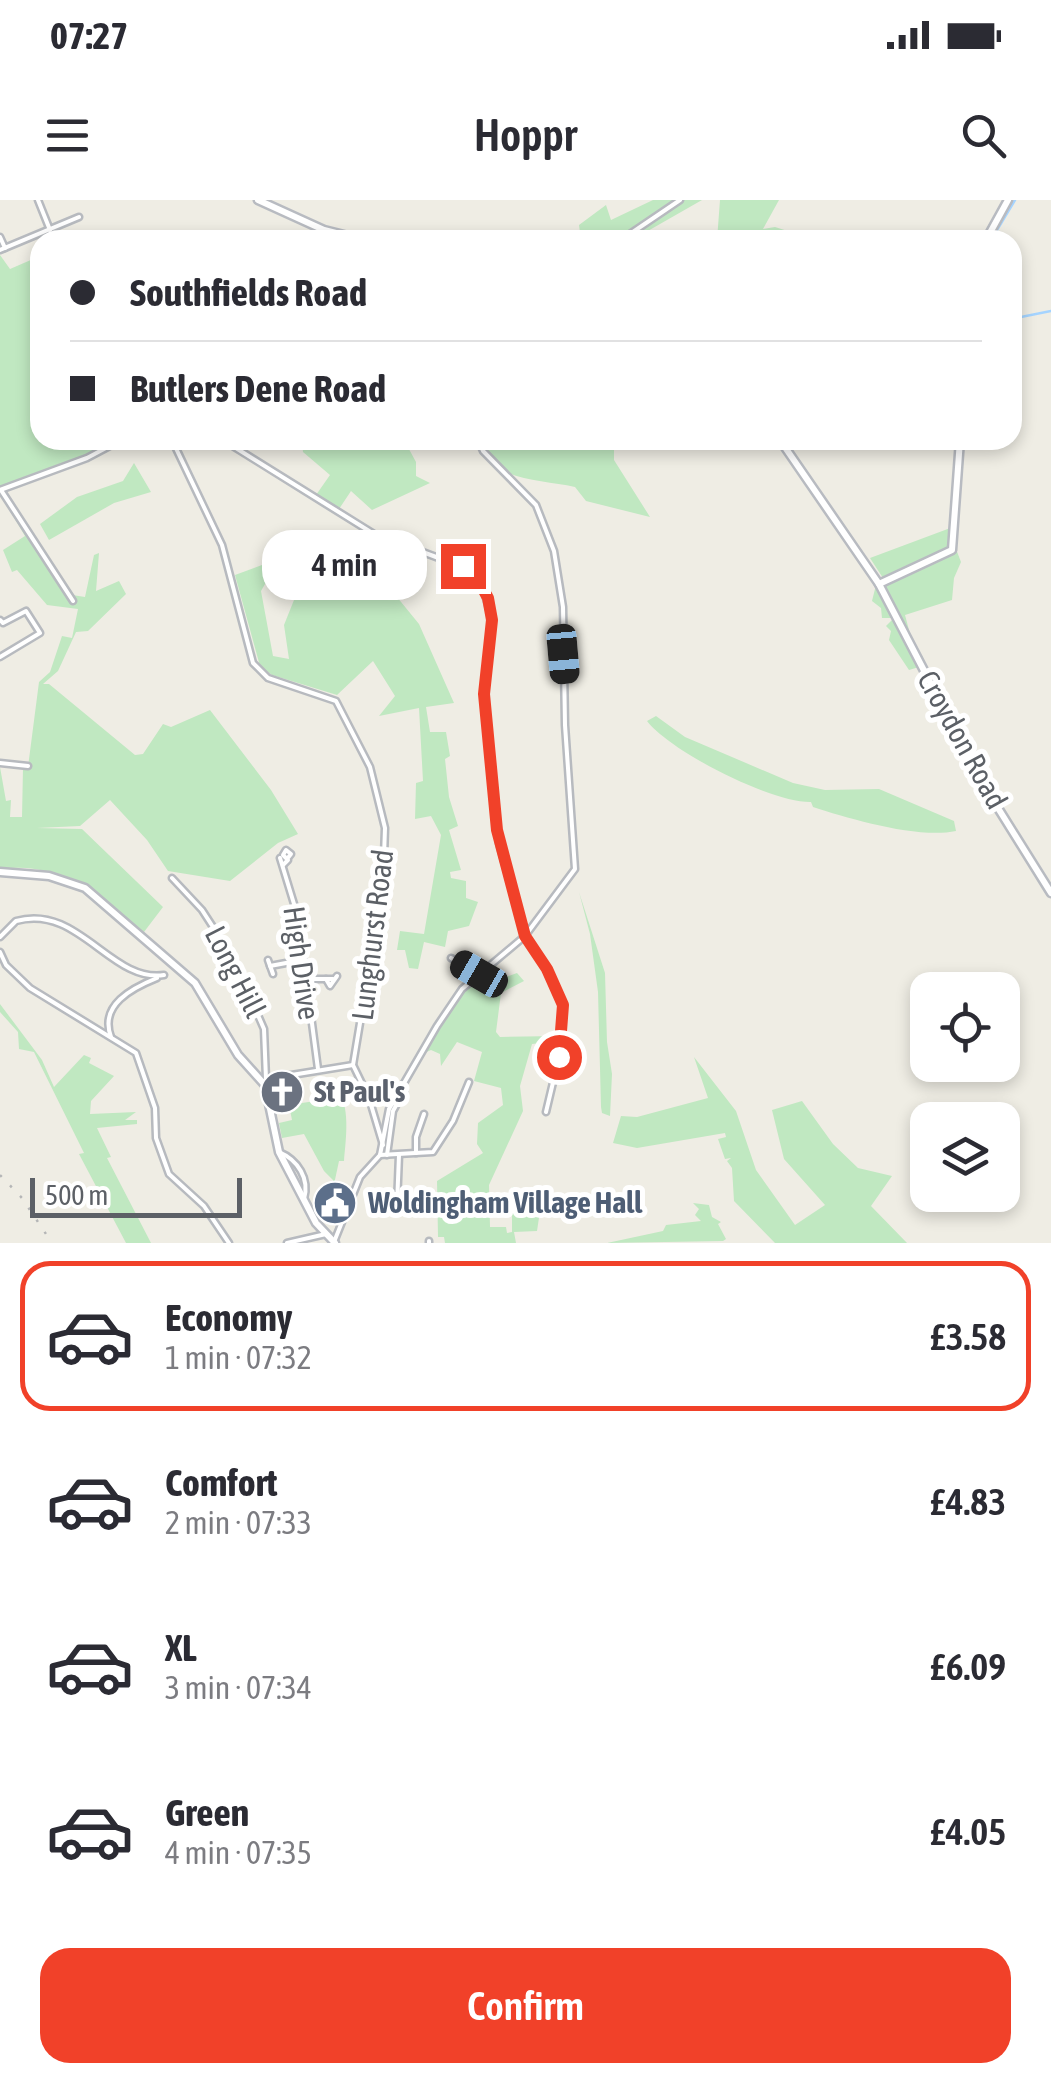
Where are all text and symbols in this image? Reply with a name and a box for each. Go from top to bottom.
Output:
text: 07:27 [50,14,128,57]
icon: menu [40,108,95,163]
icon: search [956,108,1011,163]
text: Hoppr [474,109,577,161]
text: Southfields Road [130,271,367,314]
text: Butlers Dene Road [130,367,386,410]
callout: 4 min [263,531,428,601]
route end [441,544,486,589]
text: 4 min [312,546,377,583]
car [545,623,581,685]
street label: Croydon Road [911,665,1015,814]
street label: Lunghurst Road [345,847,399,1022]
street label: High Drive [277,904,327,1022]
street label: Long Hill [199,920,273,1023]
car [446,946,512,1002]
map controls [910,972,1020,1212]
button: locate [910,972,1020,1082]
route start [537,1035,582,1080]
church icon: St Paul's [259,1069,305,1115]
place label: St Paul's [314,1074,406,1108]
button: layers [910,1102,1020,1212]
scale bar [30,1173,242,1218]
text: 500 m [45,1179,108,1211]
public building icon: Woldingham Village Hall [312,1180,358,1226]
place label: Woldingham Village Hall [367,1185,643,1219]
icon: car [45,1291,135,1381]
text: Economy [165,1296,292,1339]
text: £3.58 [930,1315,1006,1358]
text: 1 min · 07:32 [165,1339,312,1376]
icon: car [45,1456,135,1546]
text: Comfort [165,1461,277,1504]
text: £4.83 [930,1480,1006,1523]
text: 2 min · 07:33 [165,1504,312,1541]
icon: car [45,1621,135,1711]
text: XL [165,1626,197,1669]
text: £6.09 [930,1645,1006,1688]
text: 3 min · 07:34 [165,1669,312,1706]
icon: car [45,1786,135,1876]
text: Green [165,1791,249,1834]
text: £4.05 [930,1810,1006,1853]
text: 4 min · 07:35 [165,1834,312,1871]
button: Confirm [40,1948,1011,2063]

